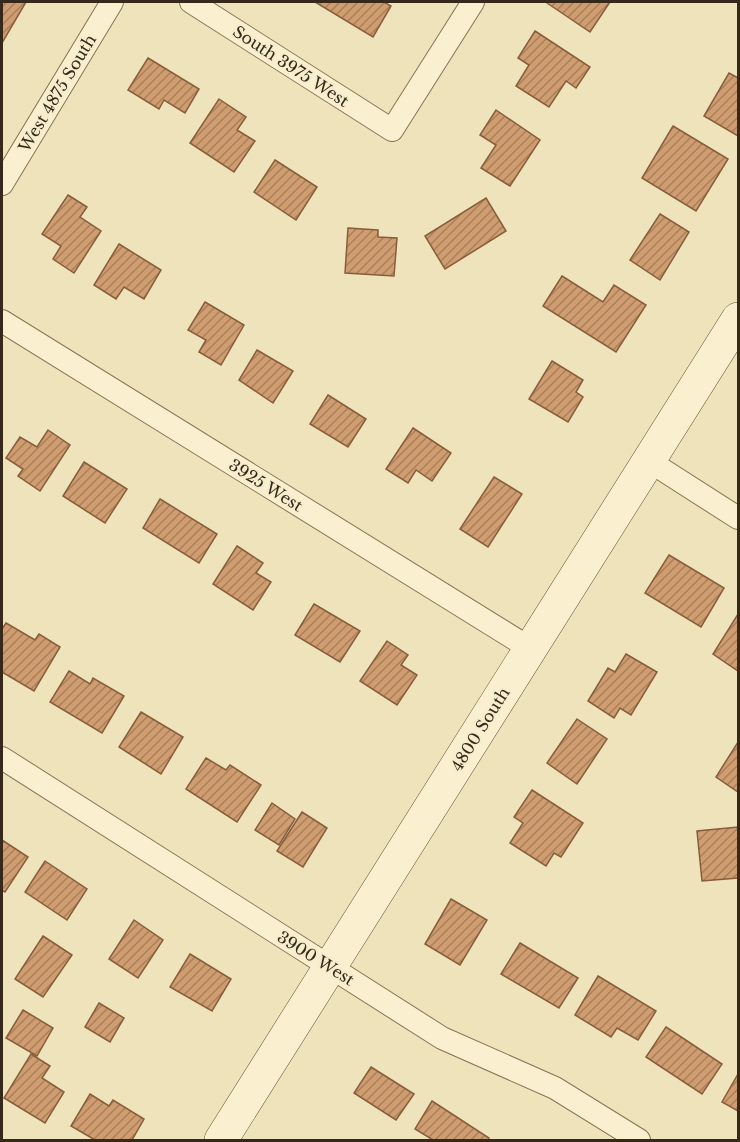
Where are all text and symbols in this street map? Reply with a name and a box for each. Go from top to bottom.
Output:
street label: South 3975 West [229,21,353,111]
street label: West 4875 South [13,31,100,156]
street label: 3925 West [225,454,307,516]
street label: 4800 South [446,683,514,775]
street label: 3900 West [274,926,358,990]

